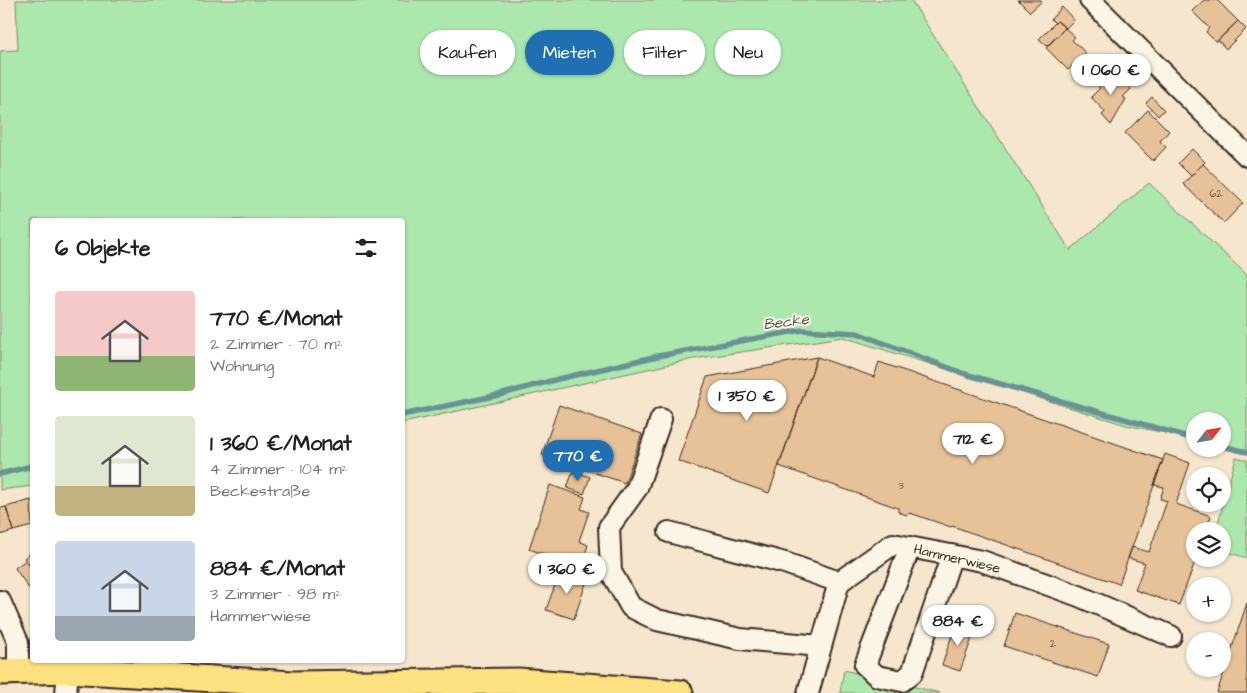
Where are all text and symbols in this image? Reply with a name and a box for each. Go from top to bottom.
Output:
chip: Kaufen [420,30,515,75]
chip: Mieten [525,30,614,75]
chip: Filter [624,30,705,75]
chip: Neu [715,30,781,75]
pin: 1 060 € [1065,54,1157,96]
text: 1 060 € [1082,59,1140,81]
house number: 62 [1209,186,1223,201]
text: 6 Objekte [55,234,150,263]
icon: filters [352,234,380,262]
text: 770 €/Monat [210,304,343,333]
water label: Becke [762,309,811,335]
icon: home [95,311,155,371]
text: 2 Zimmer · 70 m² [210,333,343,355]
text: Wohnung [210,355,274,377]
pin: 1 350 € [701,380,793,422]
text: 1 350 € [718,385,776,407]
north arrow [1186,412,1231,458]
map controls [1186,412,1231,677]
pin: 712 € [938,422,1008,465]
text: 712 € [953,428,993,450]
text: 1 360 €/Monat [210,429,352,458]
icon: home [95,436,155,496]
pin: 770 € [543,440,613,482]
text: 770 € [554,445,602,467]
text: 4 Zimmer · 104 m² [210,458,348,480]
button: locate [1186,467,1231,512]
house number: 3 [898,478,904,493]
text: Beckestraße [210,480,310,502]
button: layers [1186,522,1231,567]
street label: Hammerwiese [912,539,1003,579]
pin: 1 360 € [521,552,613,595]
text: 884 €/Monat [210,554,345,583]
text: 1 360 € [539,558,595,580]
icon: home [95,561,155,621]
button: + [1186,577,1231,622]
text: 3 Zimmer · 98 m² [210,583,341,605]
pin: 884 € [923,604,993,647]
text: Hammerwiese [210,605,311,627]
text: 884 € [933,610,983,632]
button: − [1186,632,1231,677]
house number: 2 [1050,636,1057,651]

